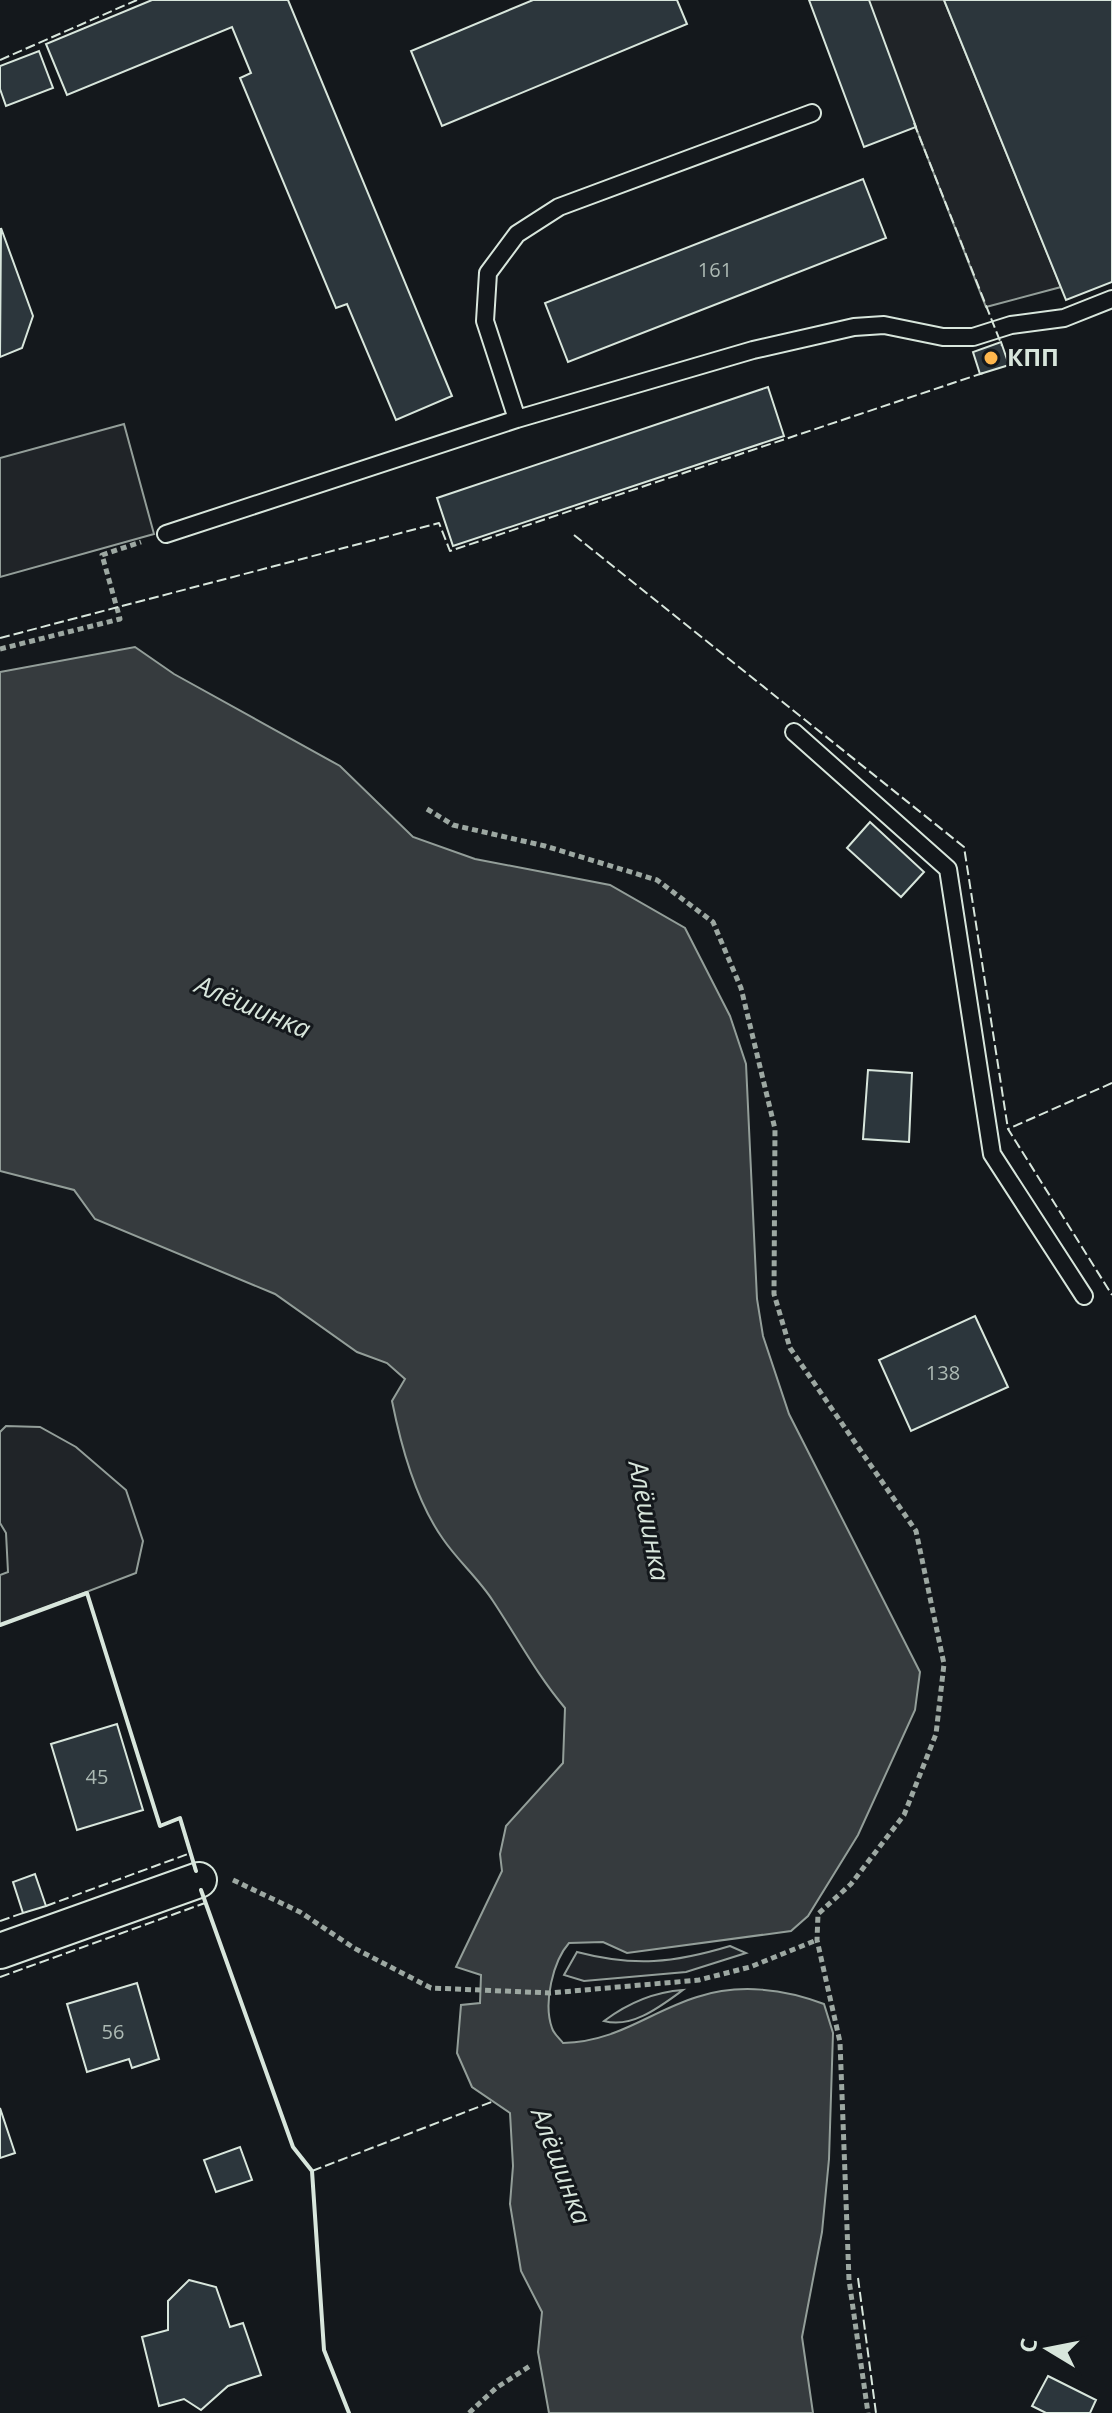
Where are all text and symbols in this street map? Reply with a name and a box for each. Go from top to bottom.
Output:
house number: 161 [698,256,732,283]
place label: КПП [1007,340,1059,373]
marker: КПП [982,349,1000,367]
water label: Алёшинка [188,965,317,1047]
house number: 138 [926,1359,960,1386]
water label: Алёшинка [620,1456,679,1584]
house number: 45 [86,1763,108,1790]
house number: 56 [102,2018,124,2045]
water label: Алёшинка [523,2100,601,2229]
north arrow [1008,2309,1088,2389]
text: С [1011,2336,1043,2355]

